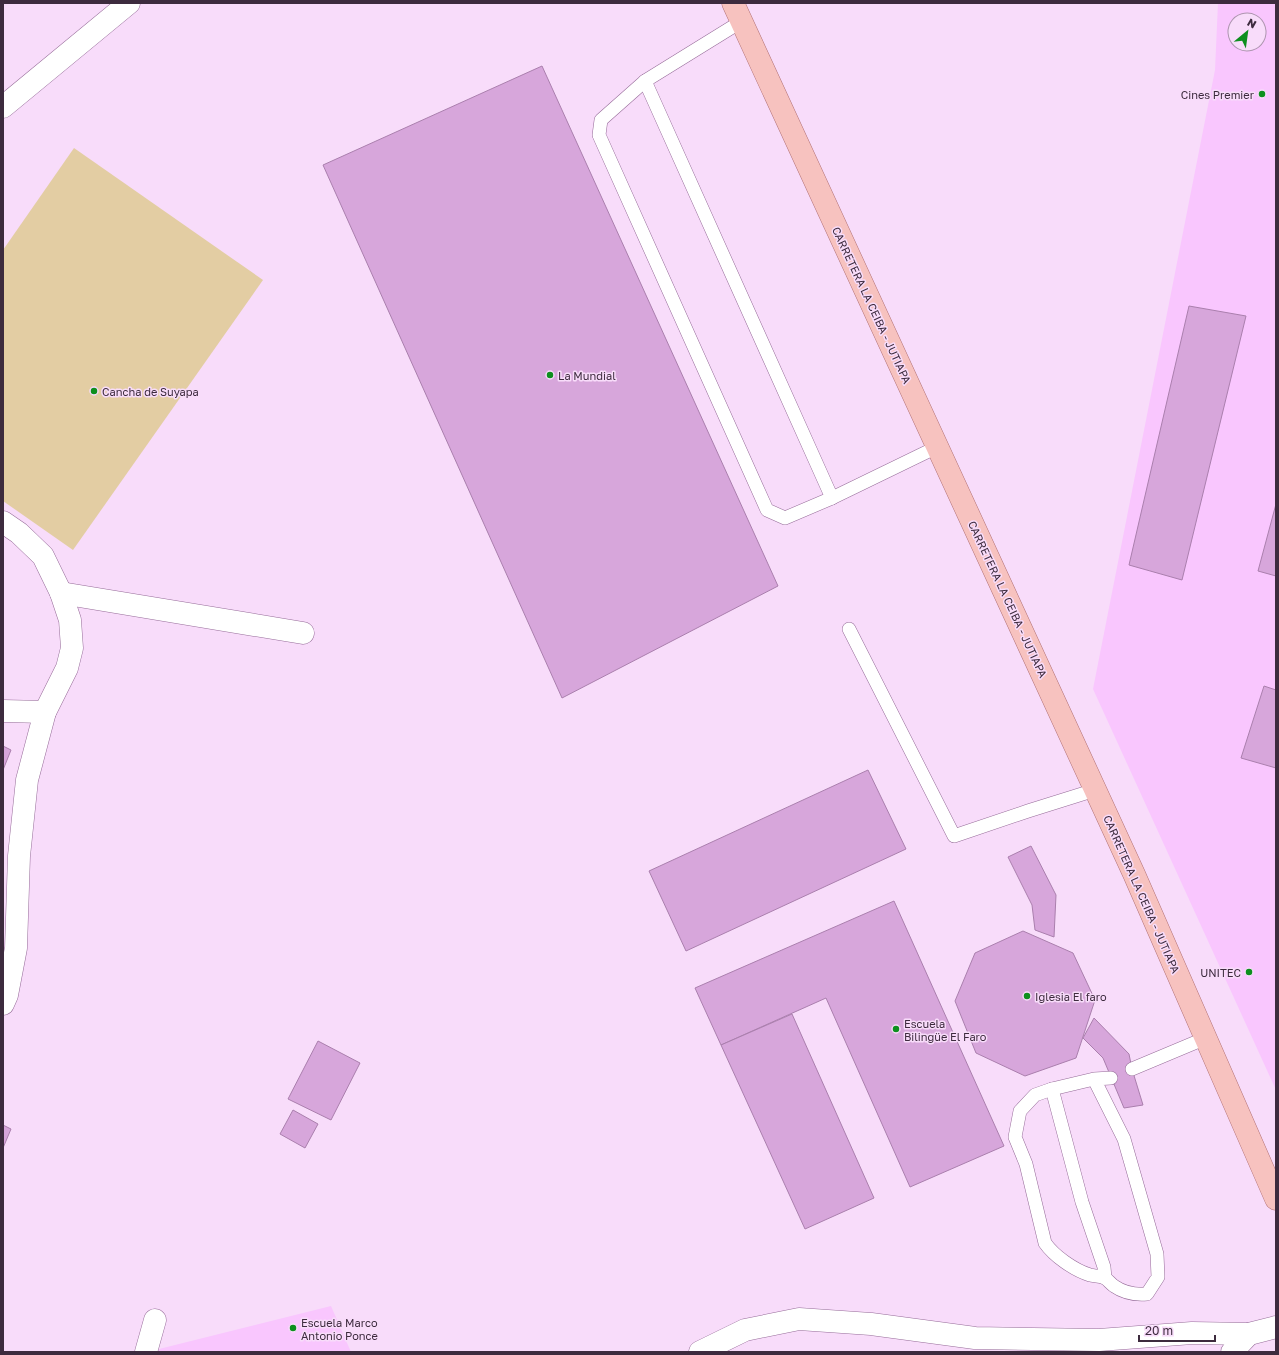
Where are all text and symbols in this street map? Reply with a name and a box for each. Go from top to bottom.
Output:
north arrow [1227,12,1267,52]
text: N [1245,15,1259,31]
place label: Cines Premier [1181,88,1255,101]
marker: Cines Premier [1257,89,1267,99]
street label: CARRETERA LA CEIBA - JUTIAPA [830,225,914,386]
place label: La Mundial [558,369,616,382]
marker: La Mundial [545,370,555,380]
place label: Cancha de Suyapa [102,385,199,398]
marker: Cancha de Suyapa [89,386,99,396]
street label: CARRETERA LA CEIBA - JUTIAPA [966,519,1050,680]
street label: CARRETERA LA CEIBA - JUTIAPA [1101,813,1183,976]
place label: UNITEC [1200,966,1241,979]
marker: UNITEC [1244,967,1254,977]
place label: Iglesia El faro [1035,990,1107,1003]
marker: Iglesia El faro [1022,991,1032,1001]
place label: Escuela Bilingüe El Faro [904,1017,987,1043]
marker: Escuela Bilingüe El Faro [891,1024,901,1034]
place label: Escuela Marco Antonio Ponce [301,1316,378,1342]
scale bar [1139,1317,1215,1343]
marker: Escuela Marco Antonio Ponce [288,1323,298,1333]
text: 20 m [1145,1323,1173,1338]

